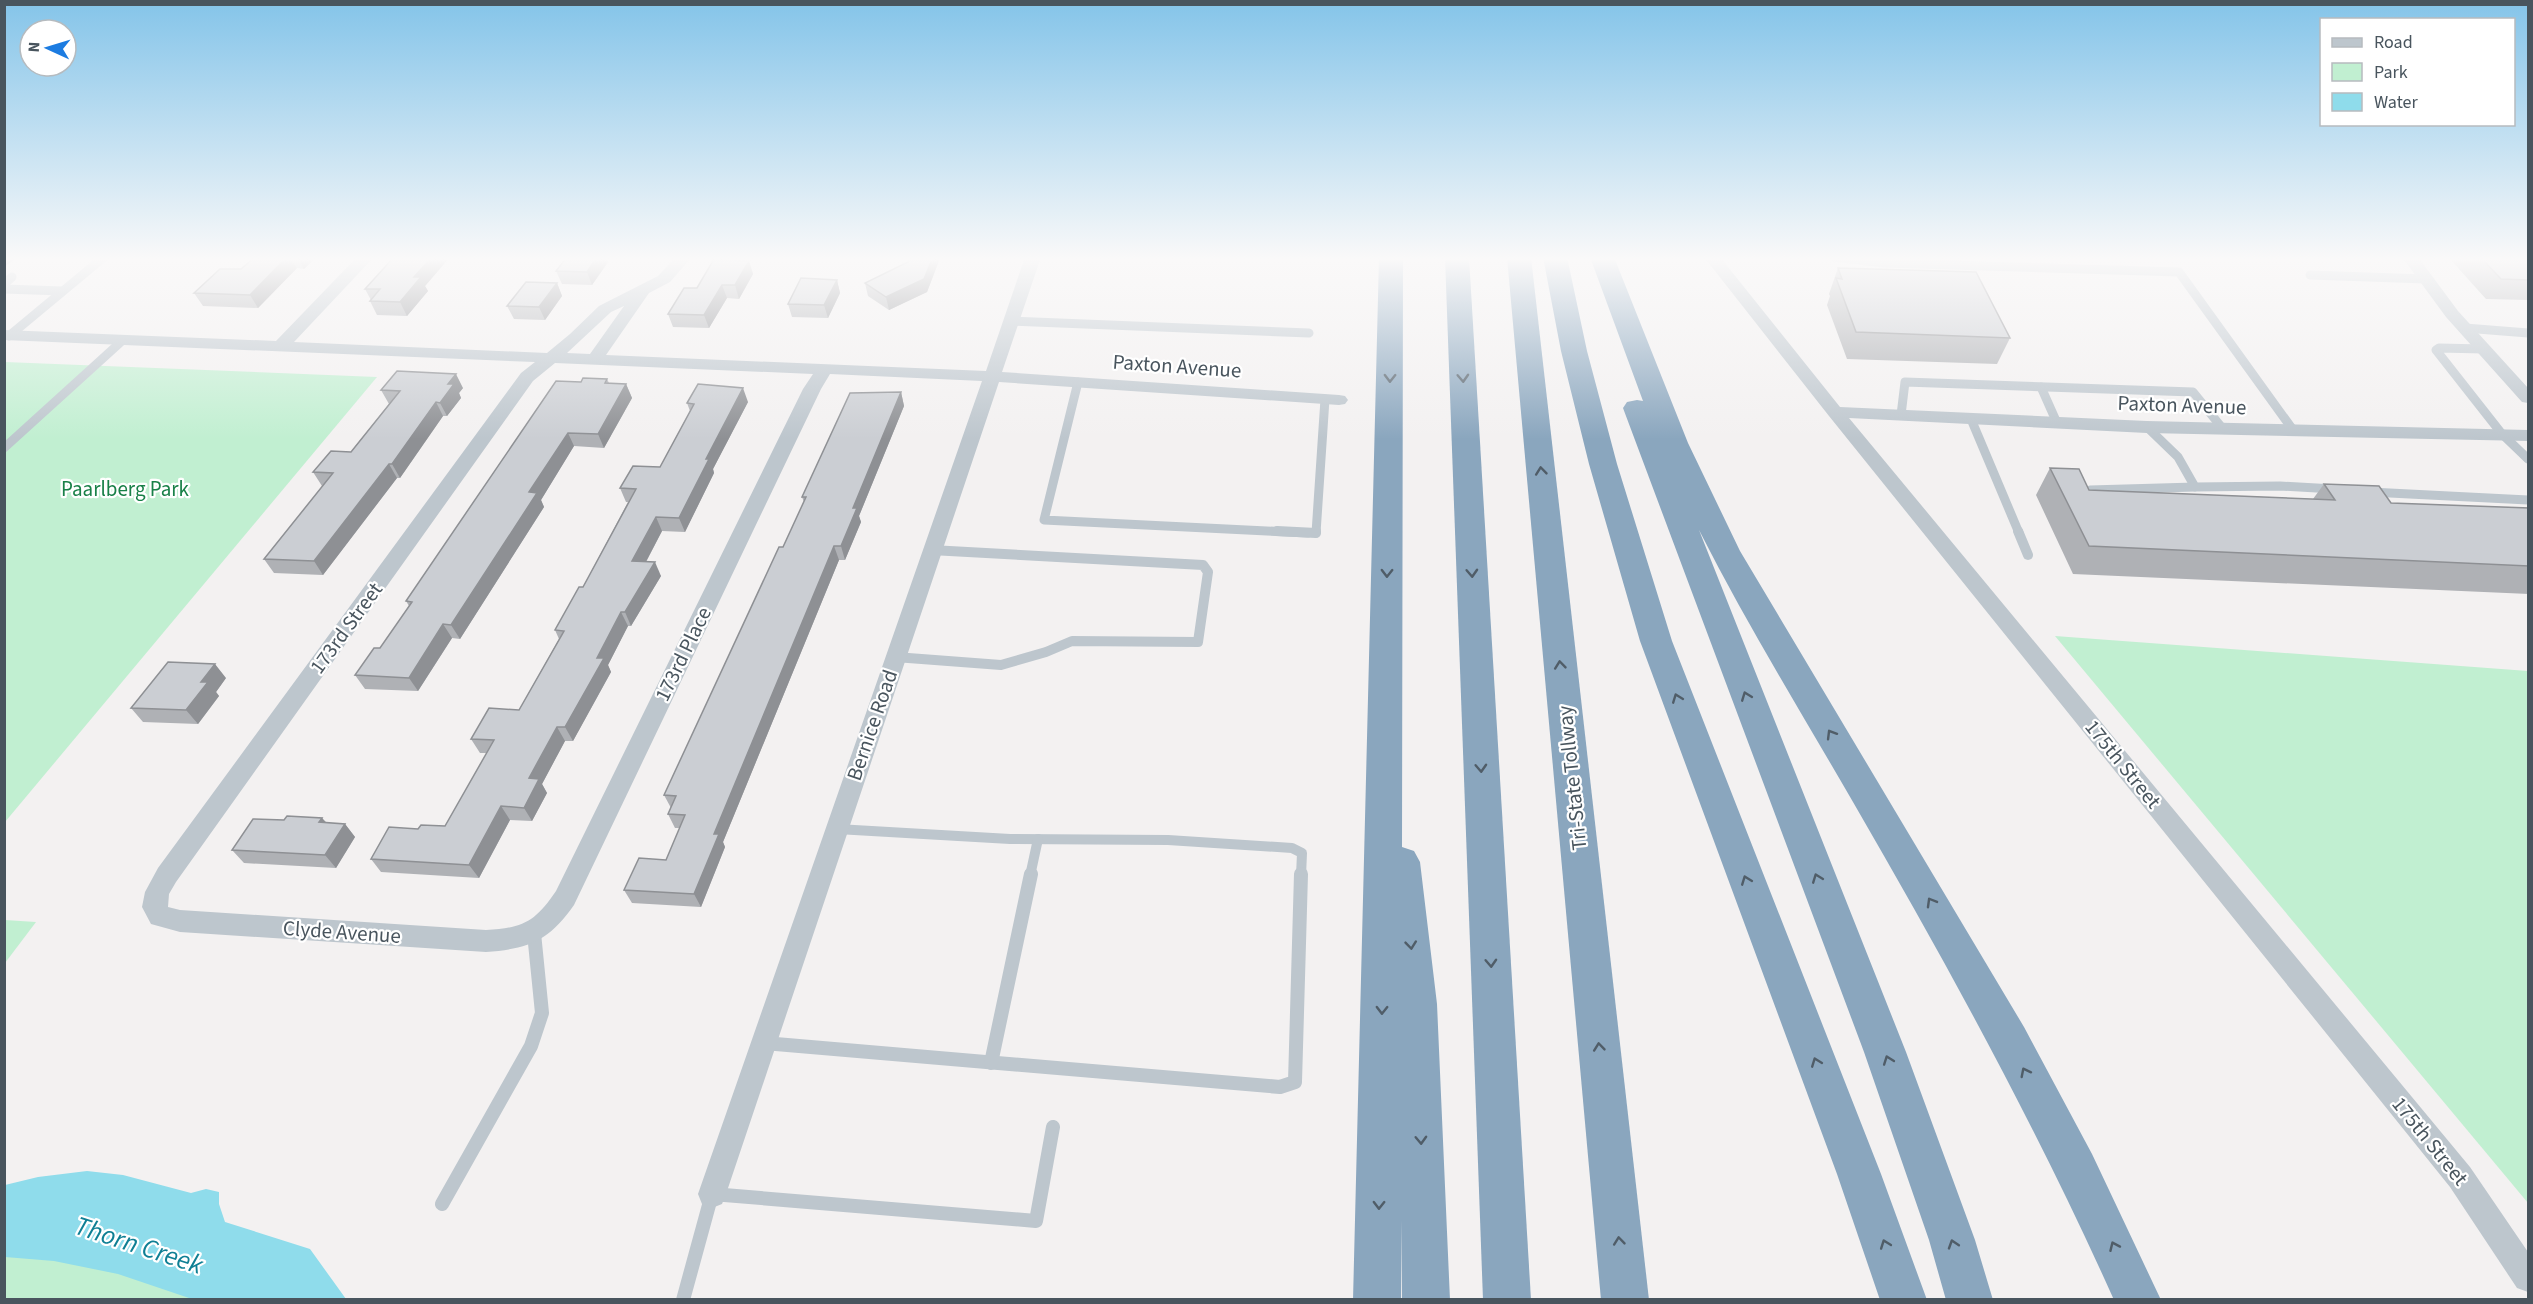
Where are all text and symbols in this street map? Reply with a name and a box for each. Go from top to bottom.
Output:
north arrow [18,18,78,78]
legend [2320,18,2515,126]
text: Road [2374,30,2413,55]
text: N [23,41,45,53]
text: Park [2374,60,2408,85]
text: Water [2374,90,2418,115]
street label: Paxton Avenue [1112,347,1242,385]
one-way arrow [1384,374,1396,383]
one-way arrow [1457,374,1470,383]
street label: Paxton Avenue [2117,388,2247,422]
one-way arrow [1535,467,1548,476]
park label: Paarlberg Park [61,474,190,504]
one-way arrow [1381,569,1393,578]
one-way arrow [1466,569,1479,578]
street label: 173rd Street [302,576,390,680]
street label: 173rd Place [647,602,719,706]
one-way arrow [1555,661,1567,670]
street label: Bernice Road [839,665,905,785]
one-way arrow [1741,692,1753,703]
one-way arrow [1672,693,1684,704]
street label: Tri-State Tollway [1549,704,1595,852]
street label: 175th Street [2078,713,2168,815]
one-way arrow [1827,730,1838,740]
one-way arrow [1475,763,1488,772]
one-way arrow [1812,873,1824,884]
one-way arrow [1740,875,1753,886]
one-way arrow [1926,898,1938,908]
street label: Clyde Avenue [282,913,402,951]
one-way arrow [1404,941,1416,950]
one-way arrow [1484,958,1497,967]
one-way arrow [1376,1005,1388,1014]
one-way arrow [1593,1043,1606,1052]
one-way arrow [1882,1055,1895,1066]
one-way arrow [1811,1057,1823,1068]
one-way arrow [2021,1068,2033,1079]
street label: 175th Street [2385,1090,2475,1192]
one-way arrow [1415,1135,1428,1144]
one-way arrow [1373,1200,1385,1209]
water label: Thorn Creek [69,1206,209,1285]
one-way arrow [1613,1237,1626,1246]
one-way arrow [1948,1239,1960,1250]
one-way arrow [1879,1240,1892,1250]
one-way arrow [2109,1241,2121,1252]

